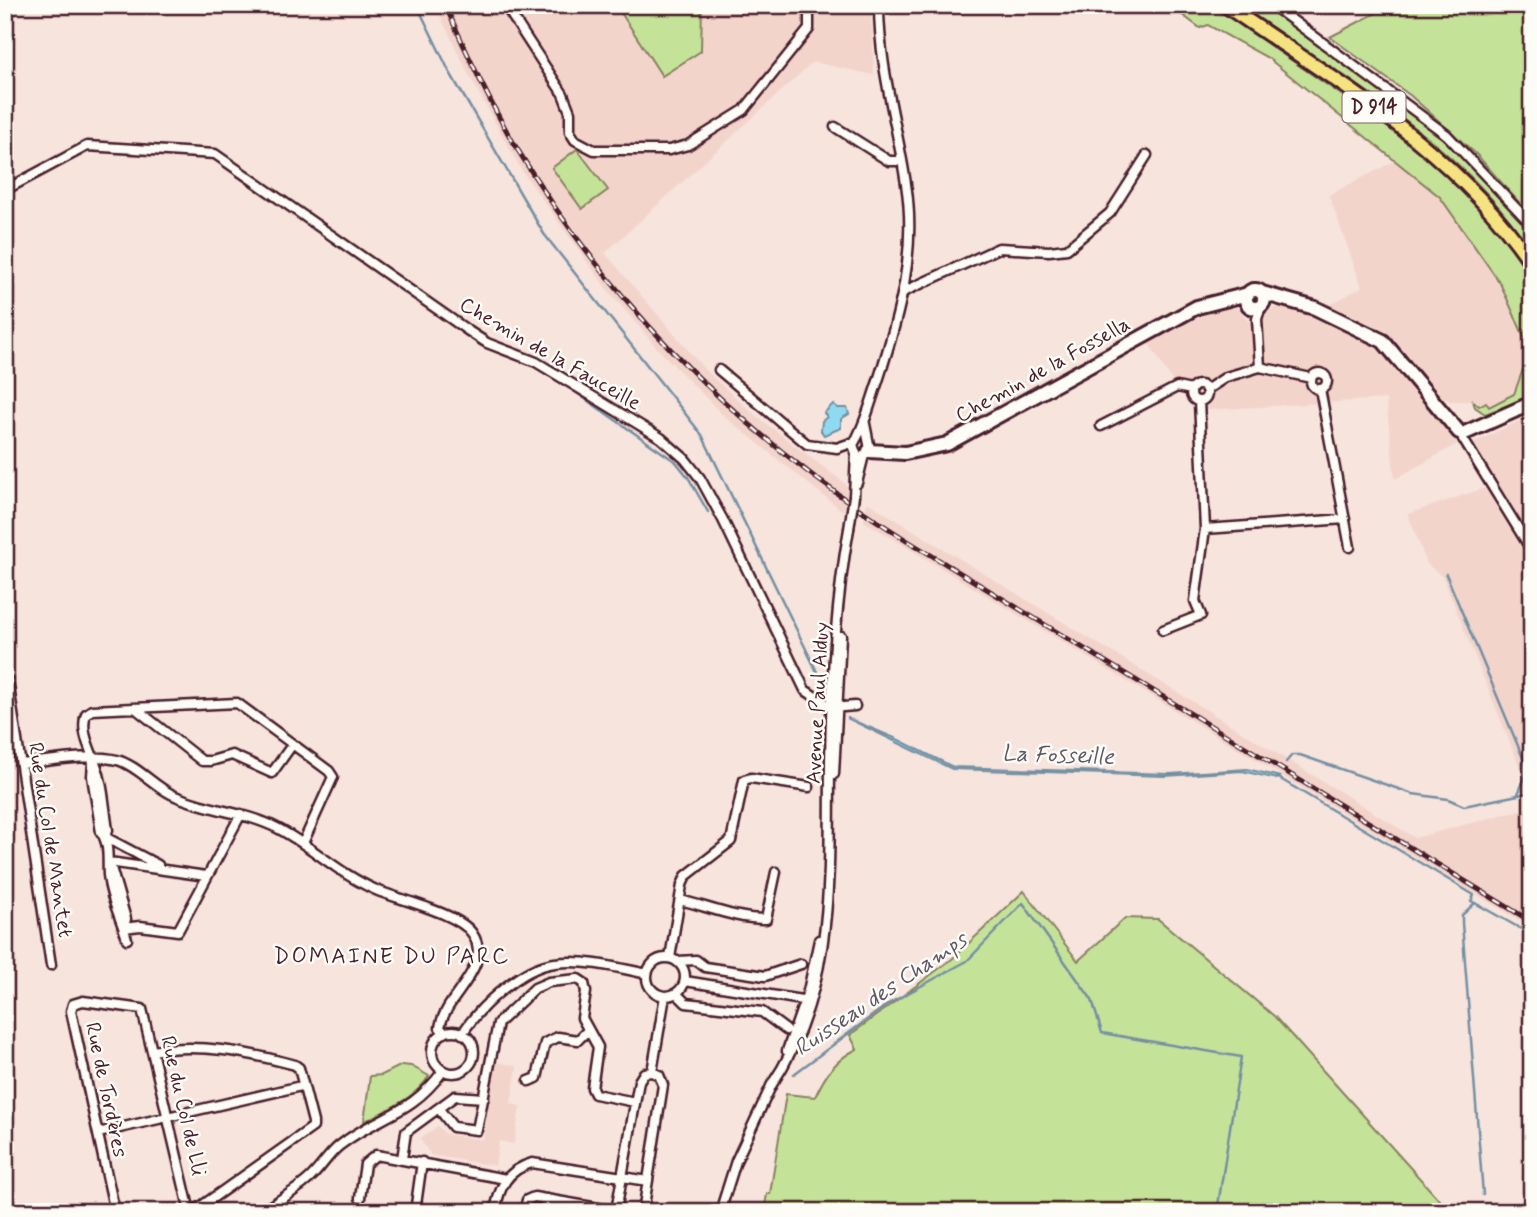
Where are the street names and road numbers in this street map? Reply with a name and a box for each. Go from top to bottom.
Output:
road number: D 914 [1342,92,1406,122]
street label: Chemin de la Fauceille [454,291,646,417]
street label: Chemin de la Fossella [951,310,1135,430]
street label: Avenue Paul Alduy [800,621,836,785]
street label: Rue du Col de Mantet [21,740,79,940]
street label: Rue de Tordères [78,1020,134,1160]
street label: Rue du Col de Lli [153,1033,213,1179]

